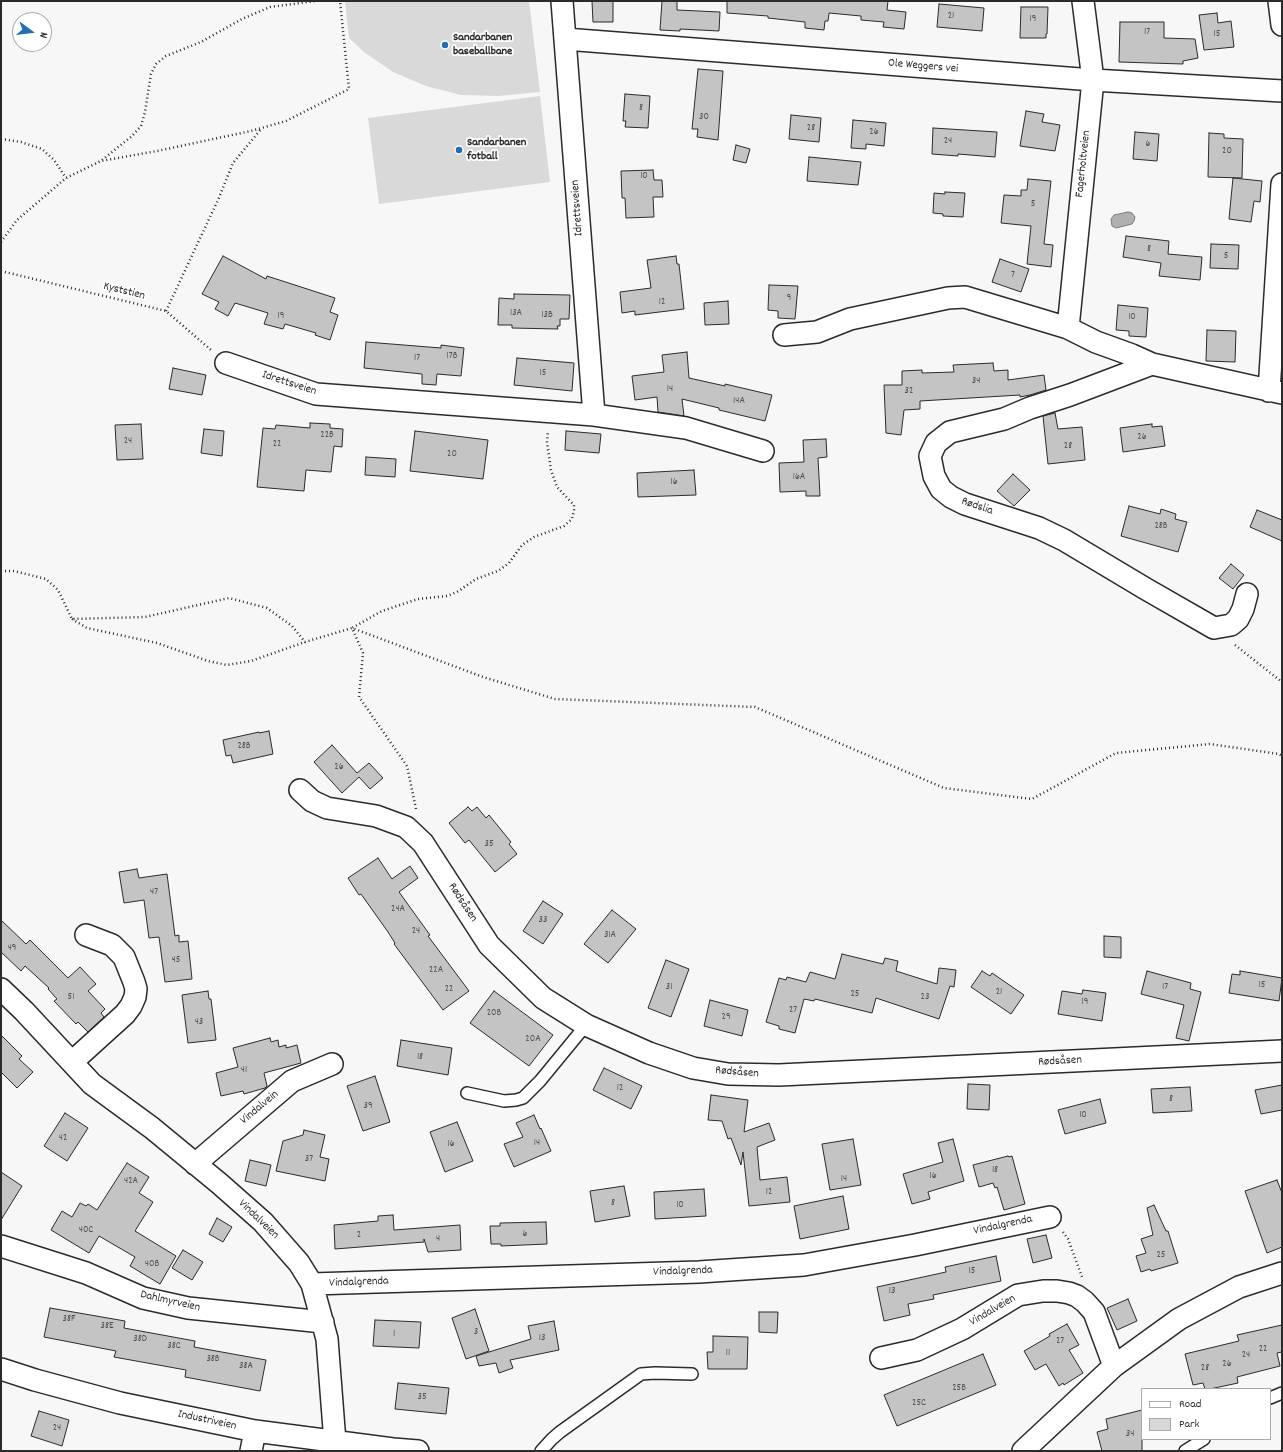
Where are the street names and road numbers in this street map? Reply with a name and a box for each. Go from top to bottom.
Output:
street label: Ole Weggers vei [887,57,959,77]
street label: Fagerholtveien [1073,130,1095,198]
street label: Idrettsveien [569,179,587,237]
street label: Kyststien [102,280,146,304]
street label: Idrettsveien [260,368,318,400]
street label: Rødslia [959,495,995,519]
street label: Rødsåsen [444,881,480,925]
street label: Rødsåsen [1038,1054,1082,1070]
street label: Rødsåsen [715,1064,759,1082]
street label: Vindalvein [238,1088,282,1128]
street label: Vindalveien [235,1197,281,1243]
street label: Vindalgrenda [972,1213,1034,1239]
street label: Vindalgrenda [653,1264,713,1280]
street label: Vindalgrenda [329,1275,389,1291]
street label: Dahlmyrveien [139,1288,201,1316]
street label: Vindalveien [967,1292,1019,1330]
street label: Industriveien [176,1408,238,1434]

